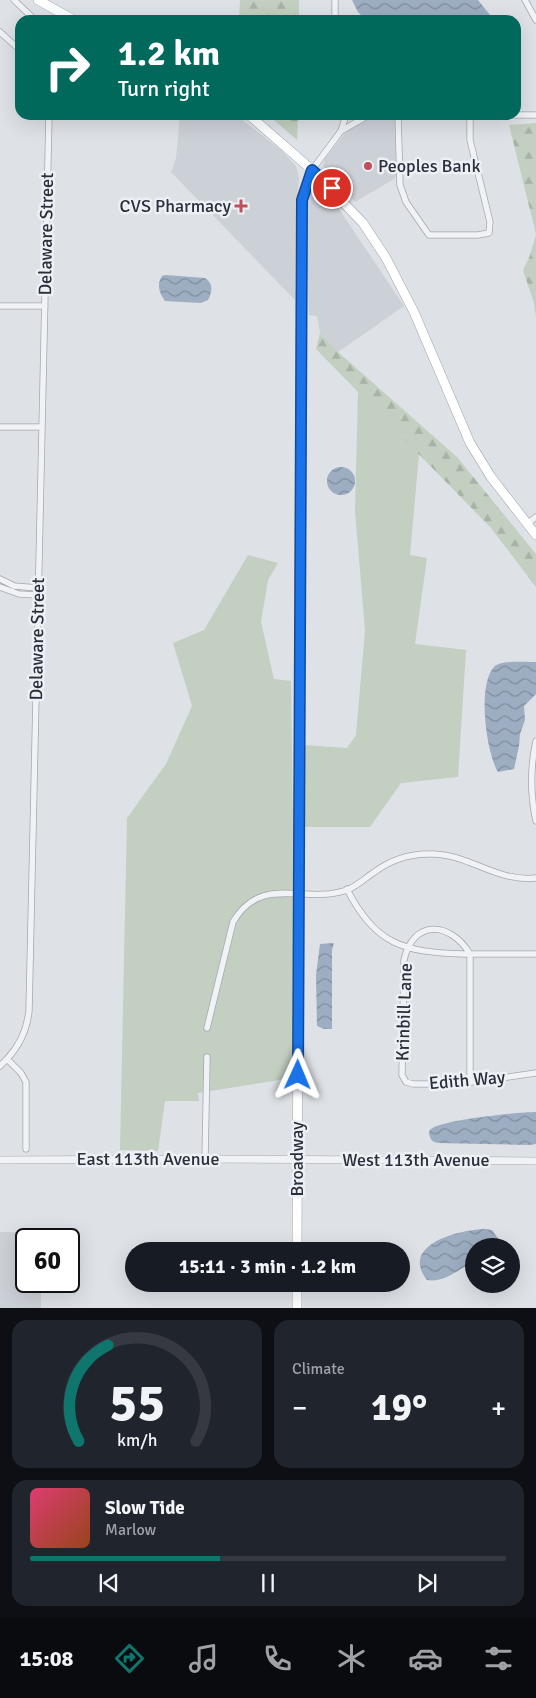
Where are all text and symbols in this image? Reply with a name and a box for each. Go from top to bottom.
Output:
text: 1.2 km [118,32,220,75]
icon: right [35,35,100,100]
text: Turn right [118,75,210,102]
place label: Peoples Bank [378,155,480,177]
marker: Peoples Bank [362,160,374,172]
pin [311,167,353,209]
street label: Delaware Street [34,172,58,296]
icon: arrive [318,174,346,202]
place label: CVS Pharmacy [120,195,232,217]
marker: CVS Pharmacy [235,200,247,212]
street label: Delaware Street [25,577,49,701]
street label: Krinbill Lane [391,963,417,1061]
position arrow [271,1048,323,1100]
street label: Edith Way [428,1066,507,1094]
street label: Broadway [286,1121,308,1197]
street label: East 113th Avenue [77,1148,219,1170]
street label: West 113th Avenue [342,1149,490,1171]
speed limit sign: 60 [15,1228,80,1293]
map controls [465,1238,520,1293]
button: layers [465,1238,520,1293]
text: 15:11 · 3 min · 1.2 km [179,1255,356,1279]
text: Climate [292,1359,345,1379]
text: 55 [109,1371,165,1435]
text: 19° [371,1384,427,1431]
text: − [292,1391,307,1425]
text: + [491,1391,506,1425]
text: km/h [117,1429,157,1451]
text: Slow Tide [105,1496,185,1520]
text: Marlow [105,1520,156,1540]
icon: previous [95,1569,123,1597]
icon: pause [254,1569,282,1597]
icon: next [413,1569,441,1597]
icon: directions [112,1641,147,1676]
icon: music [186,1641,221,1676]
icon: phone [260,1641,295,1676]
icon: climate [334,1641,369,1676]
icon: car [408,1641,443,1676]
icon: filters [481,1641,516,1676]
text: 15:08 [19,1645,73,1672]

